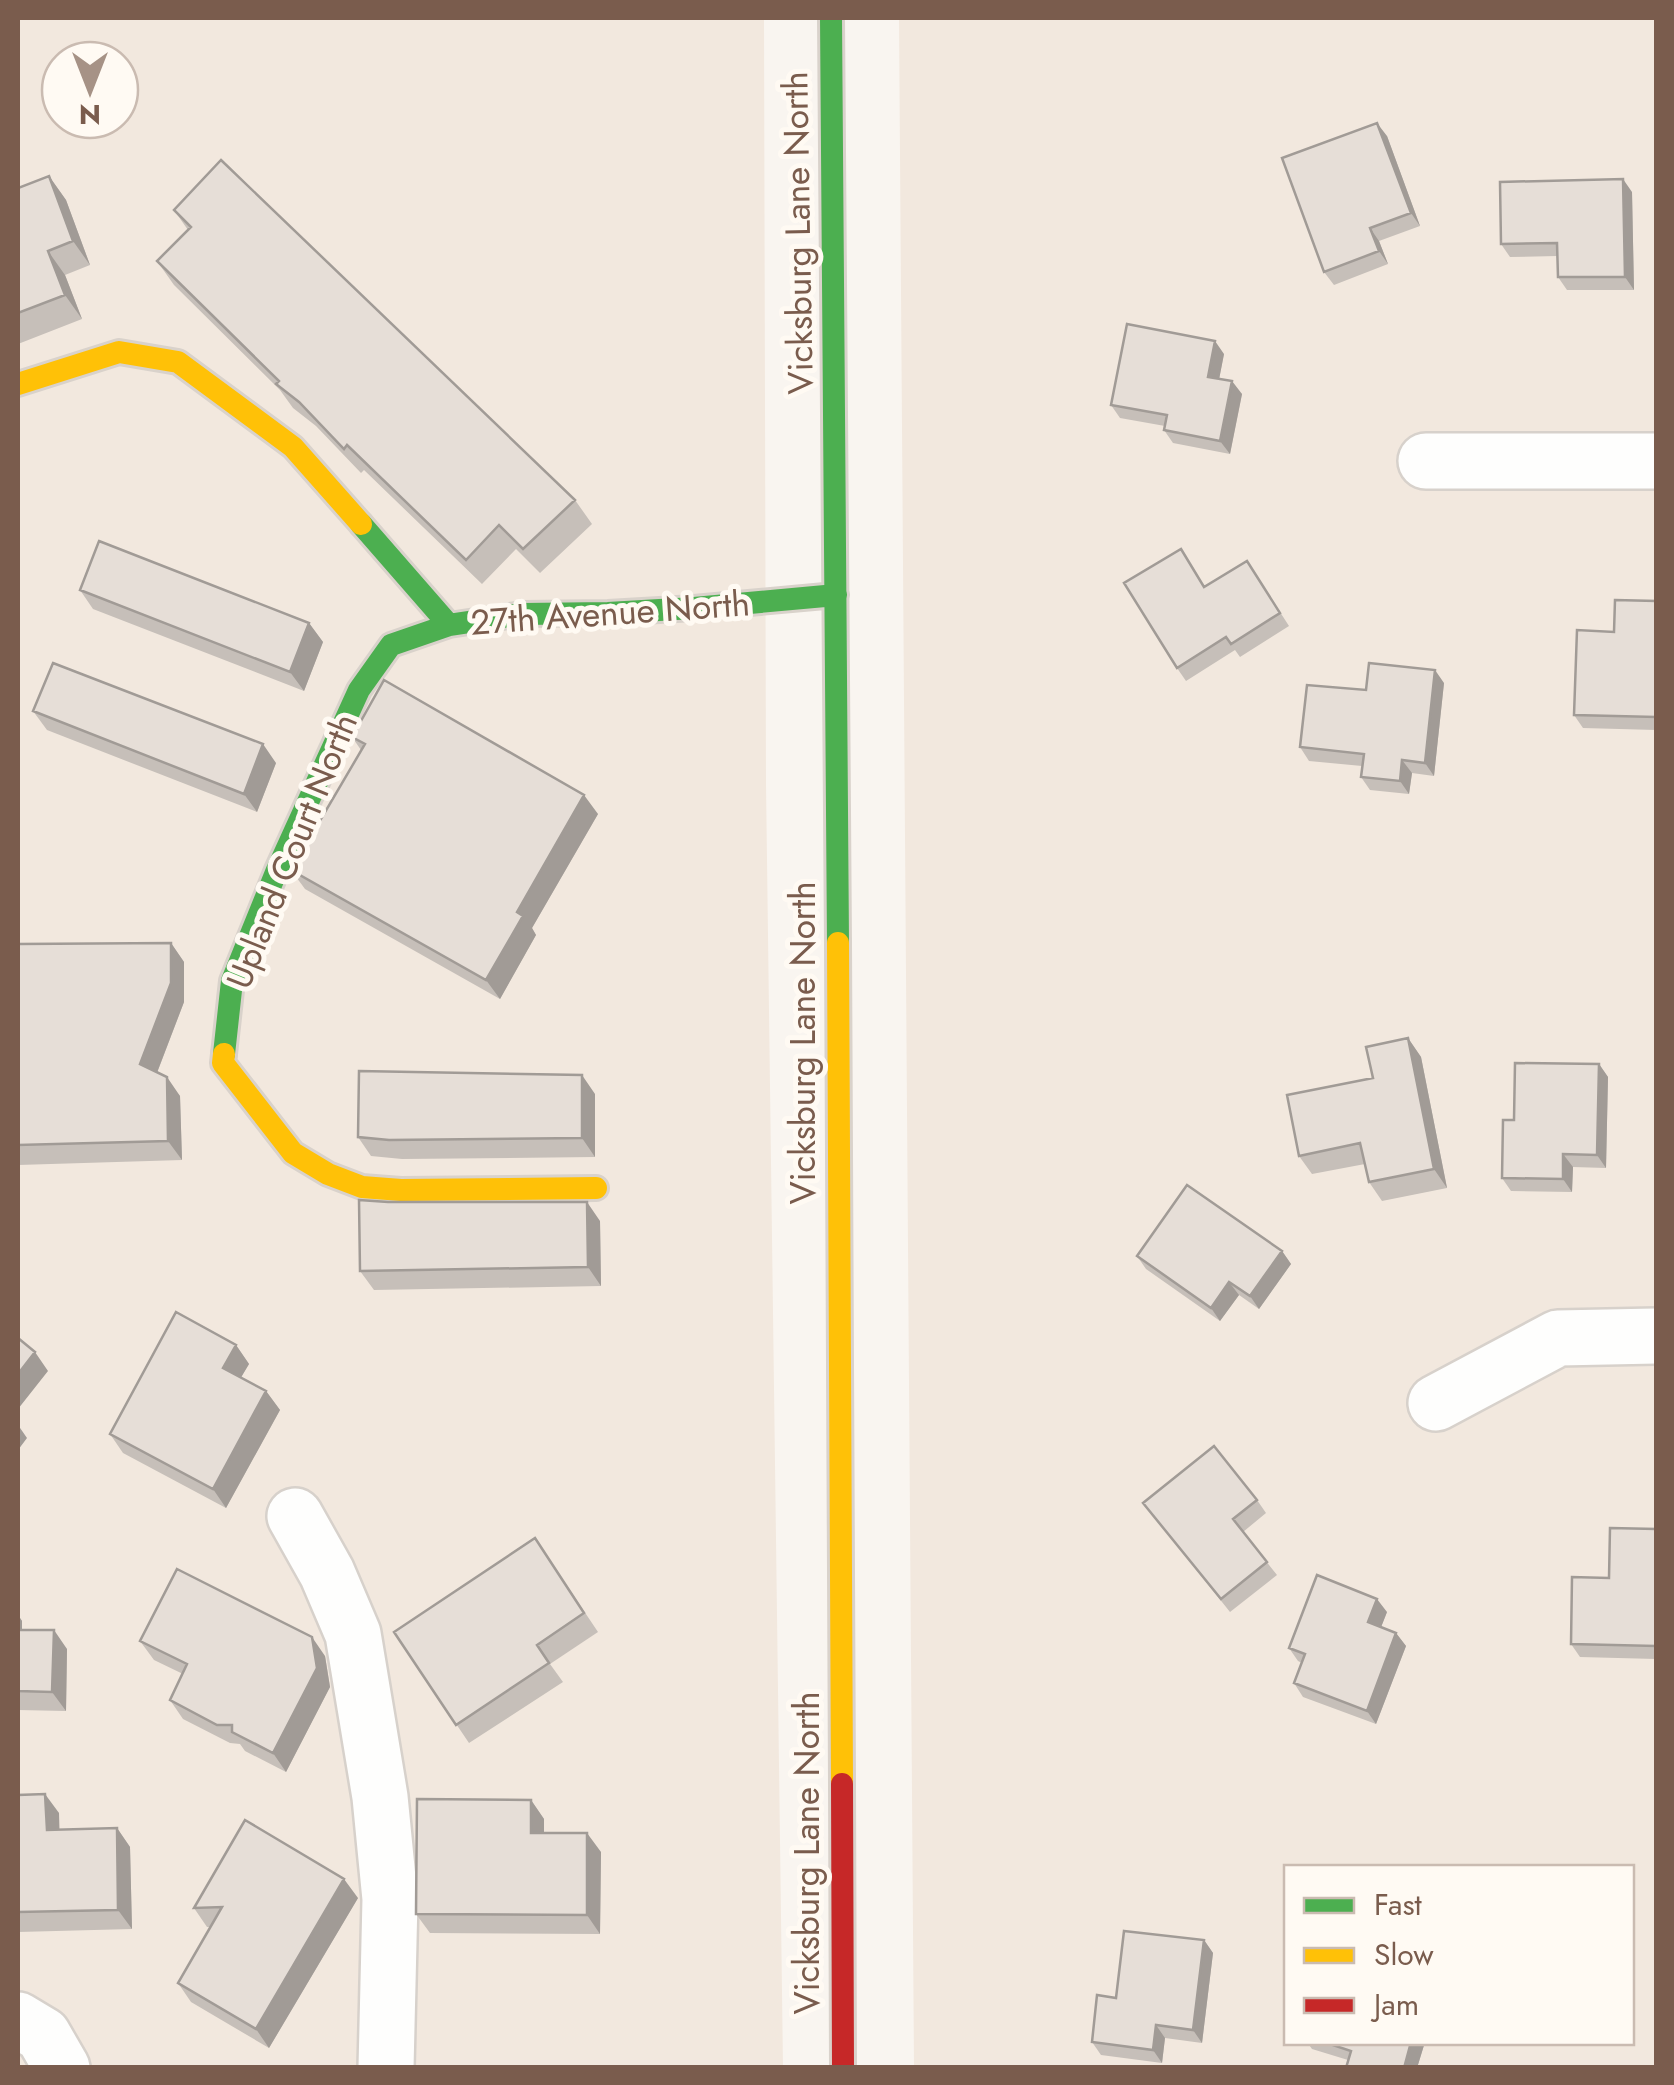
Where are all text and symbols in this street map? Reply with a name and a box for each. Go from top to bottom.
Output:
north arrow [40,40,140,140]
street label: Vicksburg Lane North [770,71,826,395]
text: N [79,94,101,135]
street label: 27th Avenue North [469,578,751,648]
street label: Upland Court North [214,706,370,996]
street label: Vicksburg Lane North [778,881,828,1205]
street label: Vicksburg Lane North [782,1691,832,2015]
legend [1284,1865,1634,2045]
text: Fast [1374,1883,1423,1926]
text: Slow [1374,1933,1434,1976]
text: Jam [1370,1983,1419,2026]

